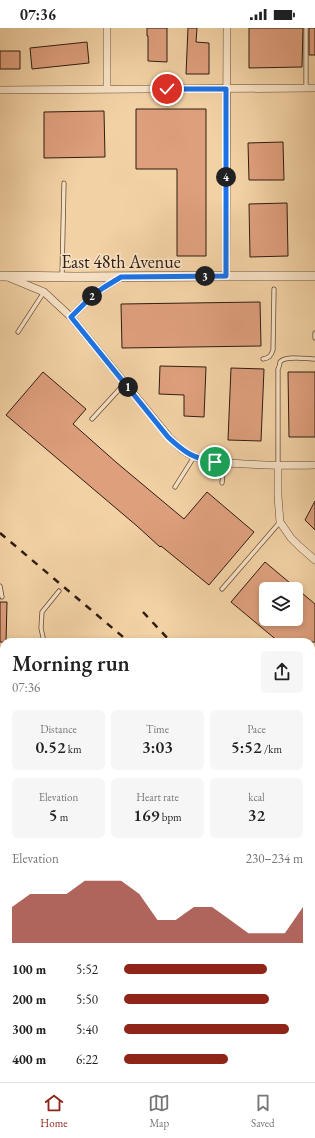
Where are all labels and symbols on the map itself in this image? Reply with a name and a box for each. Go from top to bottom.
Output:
pin [150,72,184,106]
pin: 4 [216,167,236,187]
street label: East 48th Avenue [61,250,181,273]
pin: 3 [195,266,215,286]
pin: 2 [82,286,102,306]
pin: 1 [118,377,138,397]
pin [198,445,232,479]

